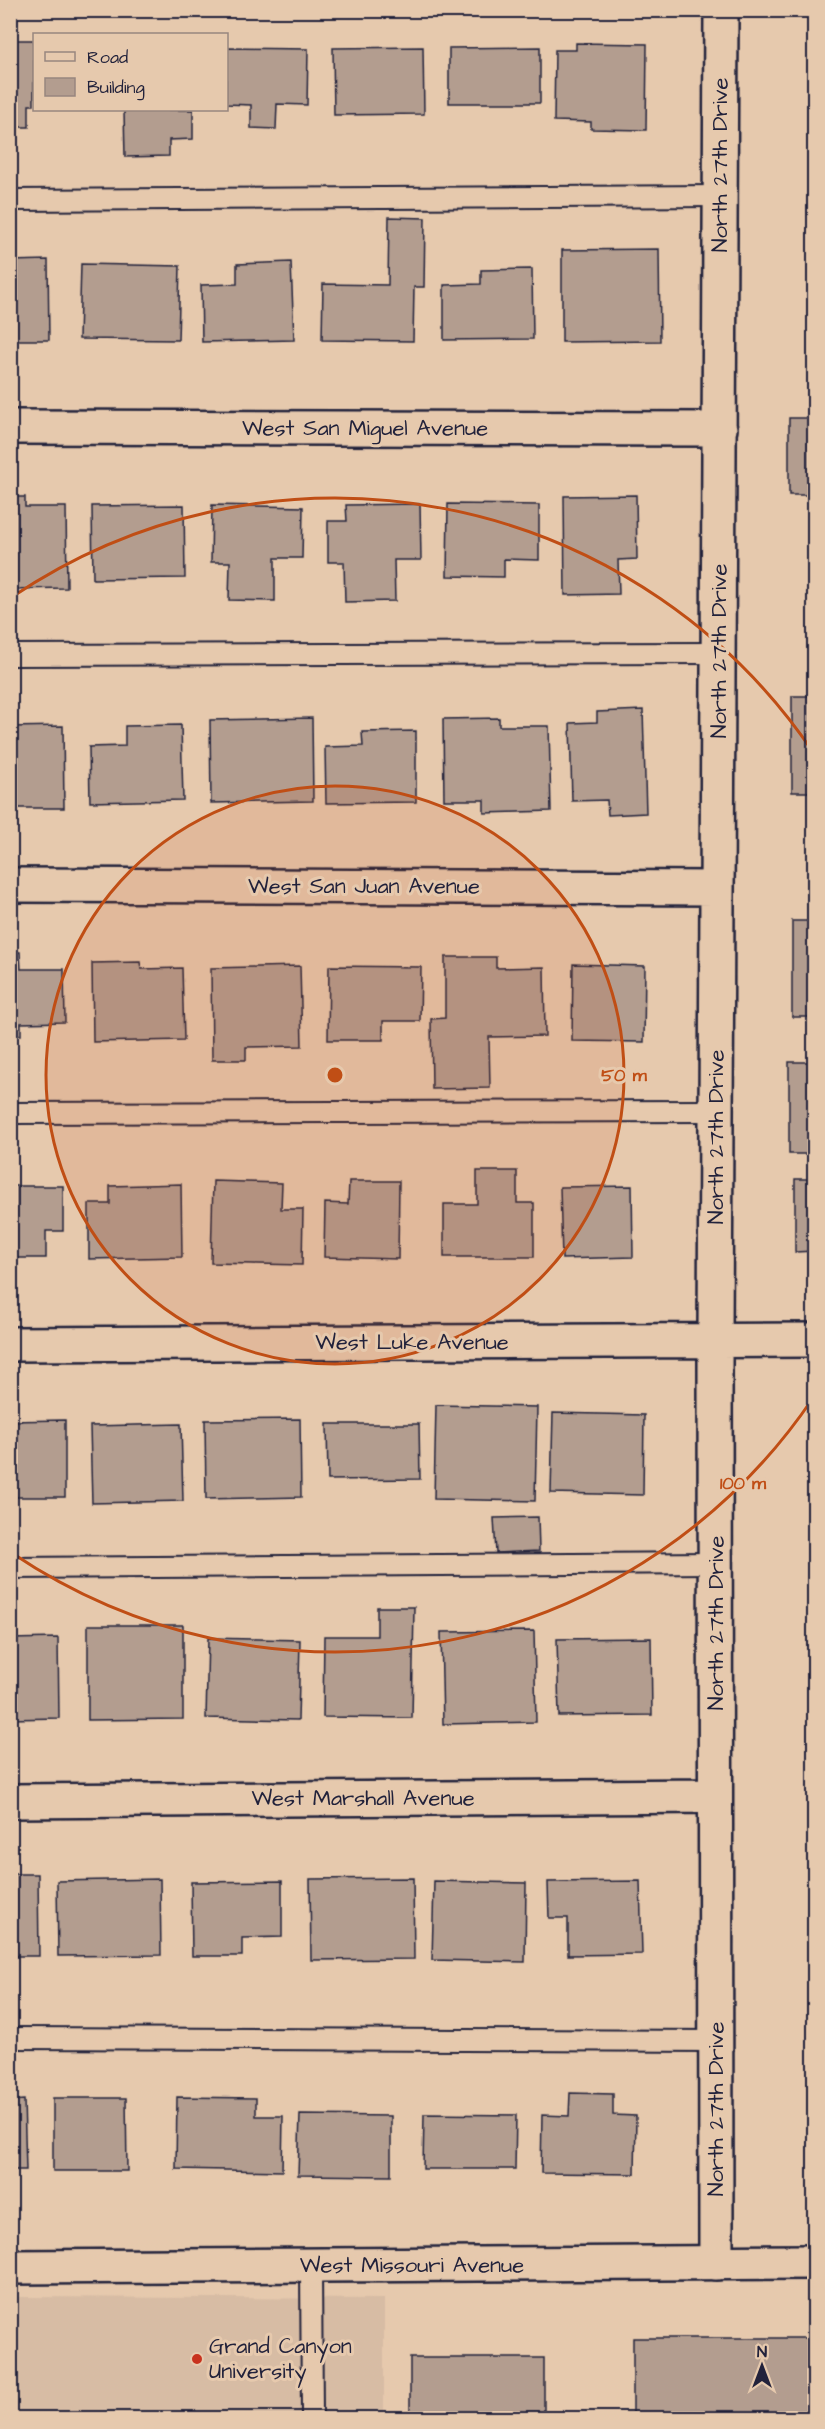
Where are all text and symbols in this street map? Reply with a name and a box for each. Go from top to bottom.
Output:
legend [33,33,228,111]
text: Road [87,45,128,70]
text: Building [87,75,145,101]
street label: North 27th Drive [705,78,736,252]
street label: West San Miguel Avenue [242,413,488,445]
street label: North 27th Drive [704,564,735,738]
street label: West San Juan Avenue [248,871,480,902]
street label: North 27th Drive [701,1050,732,1224]
text: 50 m [601,1063,648,1088]
centre of rings [325,1065,345,1085]
street label: West Luke Avenue [315,1327,509,1358]
text: 100 m [720,1471,767,1496]
street label: North 27th Drive [701,1536,732,1710]
street label: West Marshall Avenue [251,1783,475,1814]
street label: North 27th Drive [701,2022,732,2196]
street label: West Missouri Avenue [300,2250,524,2281]
place label: Grand Canyon University [209,2331,352,2388]
north arrow [732,2336,792,2396]
text: N [757,2341,767,2363]
marker: Grand Canyon University [190,2352,204,2366]

